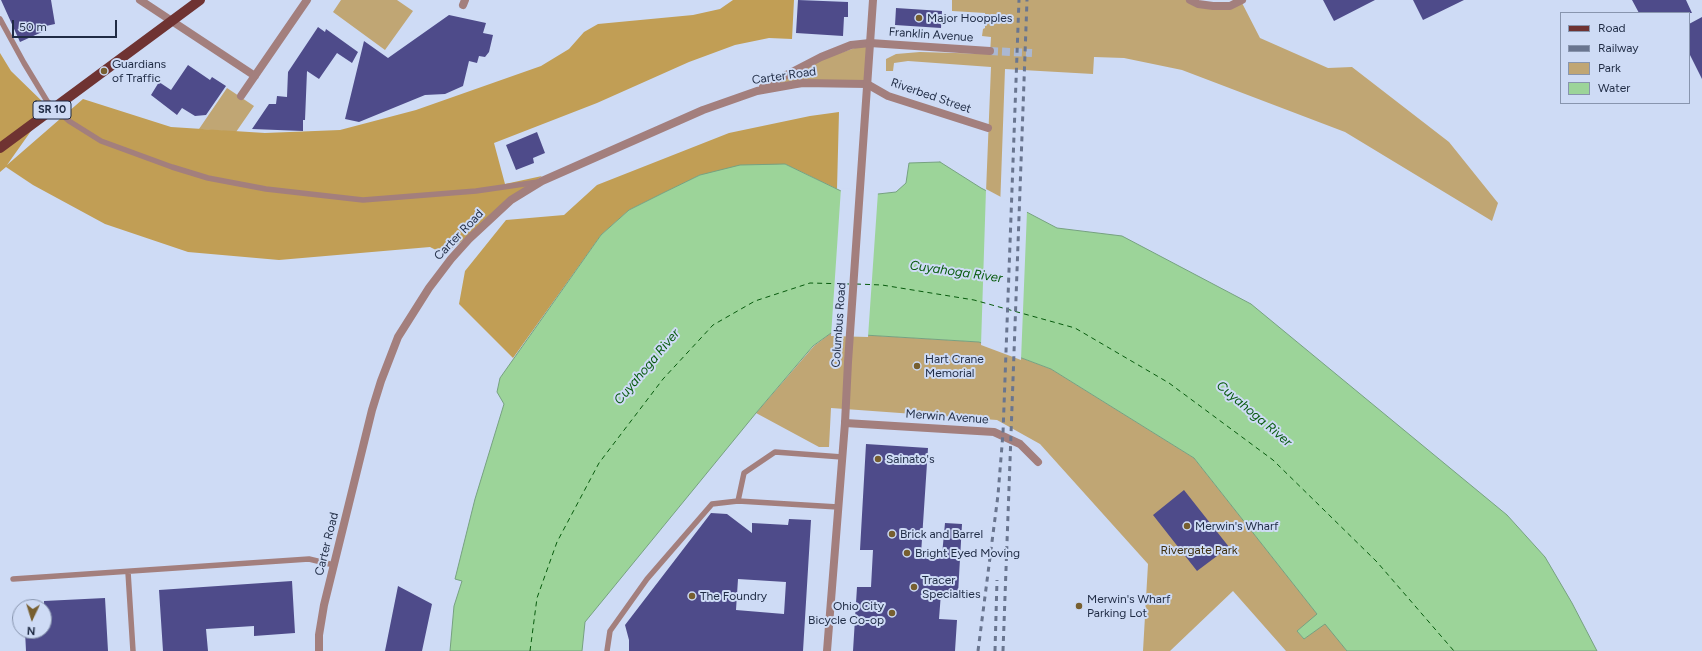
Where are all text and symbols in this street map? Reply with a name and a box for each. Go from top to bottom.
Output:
place label: Major Hoopples [927,11,1012,25]
scale bar [14,12,119,38]
legend [1560,12,1690,104]
marker: Major Hoopples [914,13,924,23]
text: 50 m [19,20,47,34]
text: Road [1598,21,1626,35]
street label: Franklin Avenue [888,25,974,45]
text: Railway [1598,41,1639,55]
place label: Guardians of Traffic [112,57,166,85]
text: Park [1598,61,1621,75]
street label: Carter Road [751,64,817,88]
marker: Guardians of Traffic [99,66,109,76]
street label: Riverbed Street [889,75,973,117]
text: Water [1598,81,1630,95]
road number: SR 10 [33,101,71,119]
street label: Carter Road [431,207,487,263]
water label: Cuyahoga River [909,258,1003,286]
street label: Columbus Road [829,282,849,368]
water label: Cuyahoga River [611,326,683,408]
place label: Hart Crane Memorial [925,352,984,380]
marker: Hart Crane Memorial [912,361,922,371]
water label: Cuyahoga River [1213,378,1295,450]
street label: Merwin Avenue [905,407,989,427]
place label: Sainato's [886,452,935,466]
marker: Sainato's [873,454,883,464]
street label: Carter Road [312,511,342,577]
place label: Merwin's Wharf [1195,519,1278,533]
marker: Merwin's Wharf [1182,521,1192,531]
place label: Brick and Barrel [900,527,983,541]
marker: Brick and Barrel [887,529,897,539]
park label: Rivergate Park [1160,543,1238,557]
place label: Bright Eyed Moving [915,546,1020,560]
marker: Bright Eyed Moving [902,548,912,558]
place label: Tracer Specialties [922,573,981,601]
marker: Tracer Specialties [909,582,919,592]
place label: The Foundry [700,589,767,603]
marker: The Foundry [687,591,697,601]
place label: Merwin's Wharf Parking Lot [1087,592,1170,620]
north arrow [12,599,52,639]
place label: Ohio City Bicycle Co-op [808,599,884,627]
marker: Merwin's Wharf Parking Lot [1074,601,1084,611]
marker: Ohio City Bicycle Co-op [887,608,897,618]
text: N [27,624,36,637]

